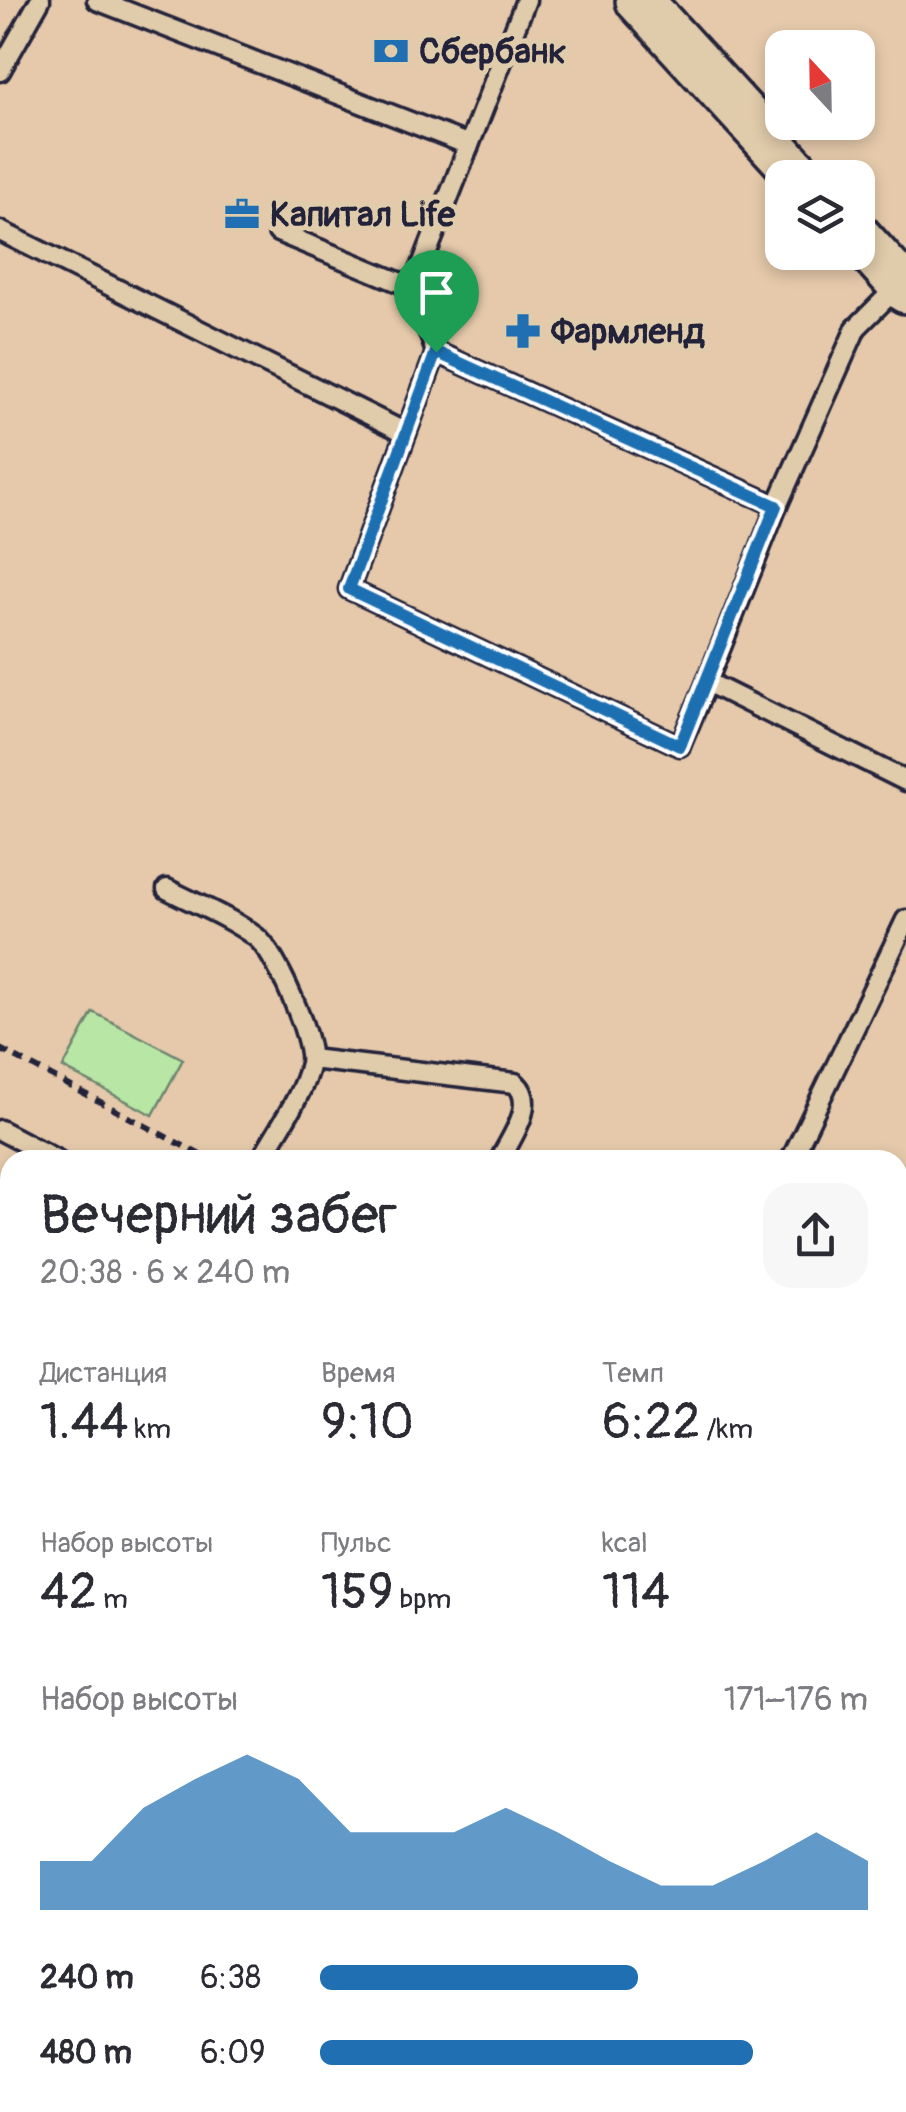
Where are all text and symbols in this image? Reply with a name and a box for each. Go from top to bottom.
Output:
place label: Сбербанк [419,30,566,74]
north arrow [765,30,875,140]
map controls [765,30,875,270]
bank icon: Сбербанк [372,32,410,70]
button: layers [765,160,875,270]
place label: Капитал Life [270,193,456,237]
office icon: Капитал Life [223,195,261,233]
pin [394,250,479,353]
icon: arrive [409,265,464,320]
place label: Фармленд [551,310,705,354]
pharmacy icon: Фармленд [504,312,542,350]
text: Вечерний забег [40,1181,397,1250]
button: share [763,1183,868,1288]
text: 20:38 · 6 × 240 m [40,1253,290,1293]
text: Дистанция [40,1356,167,1391]
text: Время [321,1356,395,1391]
text: Темп [602,1356,664,1391]
text: 1.44 [40,1391,129,1454]
text: 9:10 [321,1391,414,1454]
text: 6:22 [602,1391,700,1454]
text: km [129,1412,171,1447]
text: /km [700,1412,753,1447]
text: Набор высоты [40,1526,213,1561]
text: Пульс [321,1526,392,1561]
text: kcal [602,1526,648,1561]
text: 42 [40,1561,97,1624]
text: 159 [321,1561,393,1624]
text: 114 [602,1561,670,1624]
text: m [97,1582,128,1617]
text: bpm [393,1582,451,1617]
text: Набор высоты [40,1680,238,1720]
text: 171–176 m [724,1680,868,1720]
text: 240 m [40,1958,134,1998]
text: 6:38 [200,1958,261,1998]
text: 480 m [40,2033,132,2073]
text: 6:09 [200,2033,266,2073]

